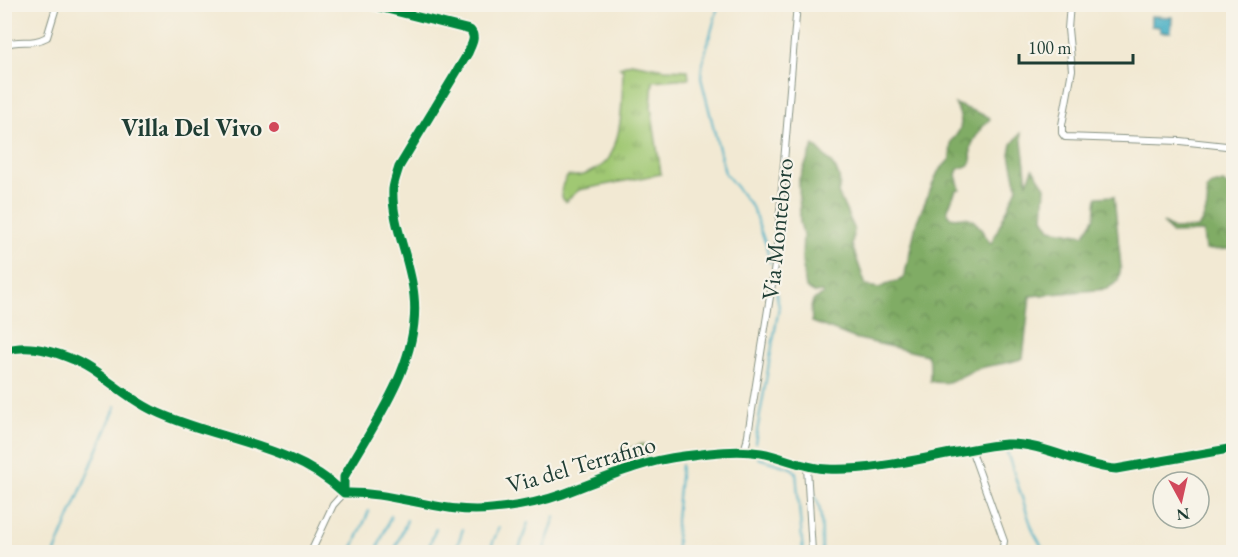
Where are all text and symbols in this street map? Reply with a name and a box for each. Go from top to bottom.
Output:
scale bar [1019,27,1133,65]
text: 100 m [1028,36,1072,59]
place label: Villa Del Vivo [121,112,262,143]
marker: Villa Del Vivo [267,120,281,134]
street label: Via Monteboro [754,156,800,302]
street label: Via del Terrafino [503,428,659,500]
north arrow [1151,470,1211,530]
text: N [1175,503,1191,526]

